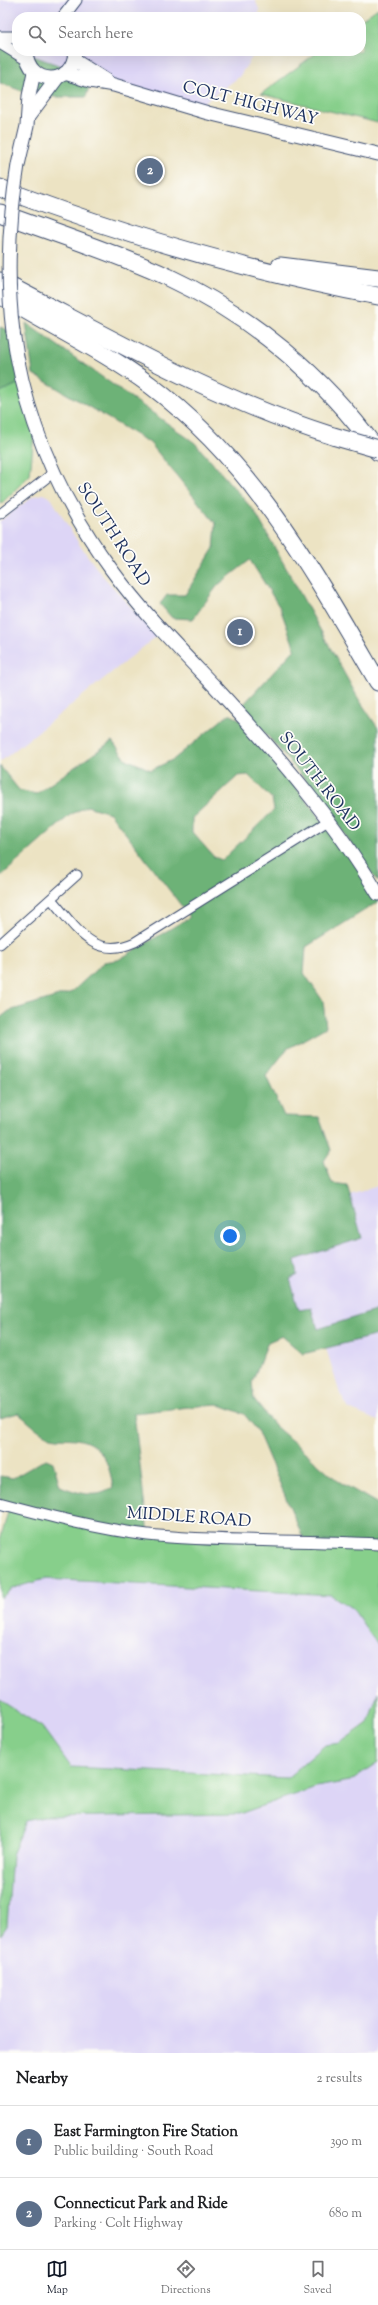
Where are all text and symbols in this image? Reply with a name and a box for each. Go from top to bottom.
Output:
search box [12,12,366,56]
icon: search [26,23,48,45]
text: Search here [58,24,133,45]
street label: COLT HIGHWAY [180,76,320,132]
pin: 2 [137,156,163,186]
street label: SOUTH ROAD [70,478,156,592]
pin: 1 [227,617,253,647]
street label: SOUTH ROAD [273,727,365,837]
your location [220,1226,240,1246]
street label: MIDDLE ROAD [126,1502,252,1534]
text: Nearby [16,2067,68,2091]
text: 2 results [317,2070,362,2088]
text: East Farmington Fire Station [54,2122,238,2143]
text: 1 [27,2133,31,2151]
text: 390 m [330,2133,362,2151]
text: Public building · South Road [54,2143,213,2161]
text: Connecticut Park and Ride [54,2194,228,2215]
text: 2 [26,2205,32,2223]
text: 680 m [329,2205,362,2223]
text: Parking · Colt Highway [54,2215,183,2233]
tab: Map [46,2258,68,2298]
tab: Directions [161,2258,211,2298]
tab: Saved [303,2258,332,2298]

